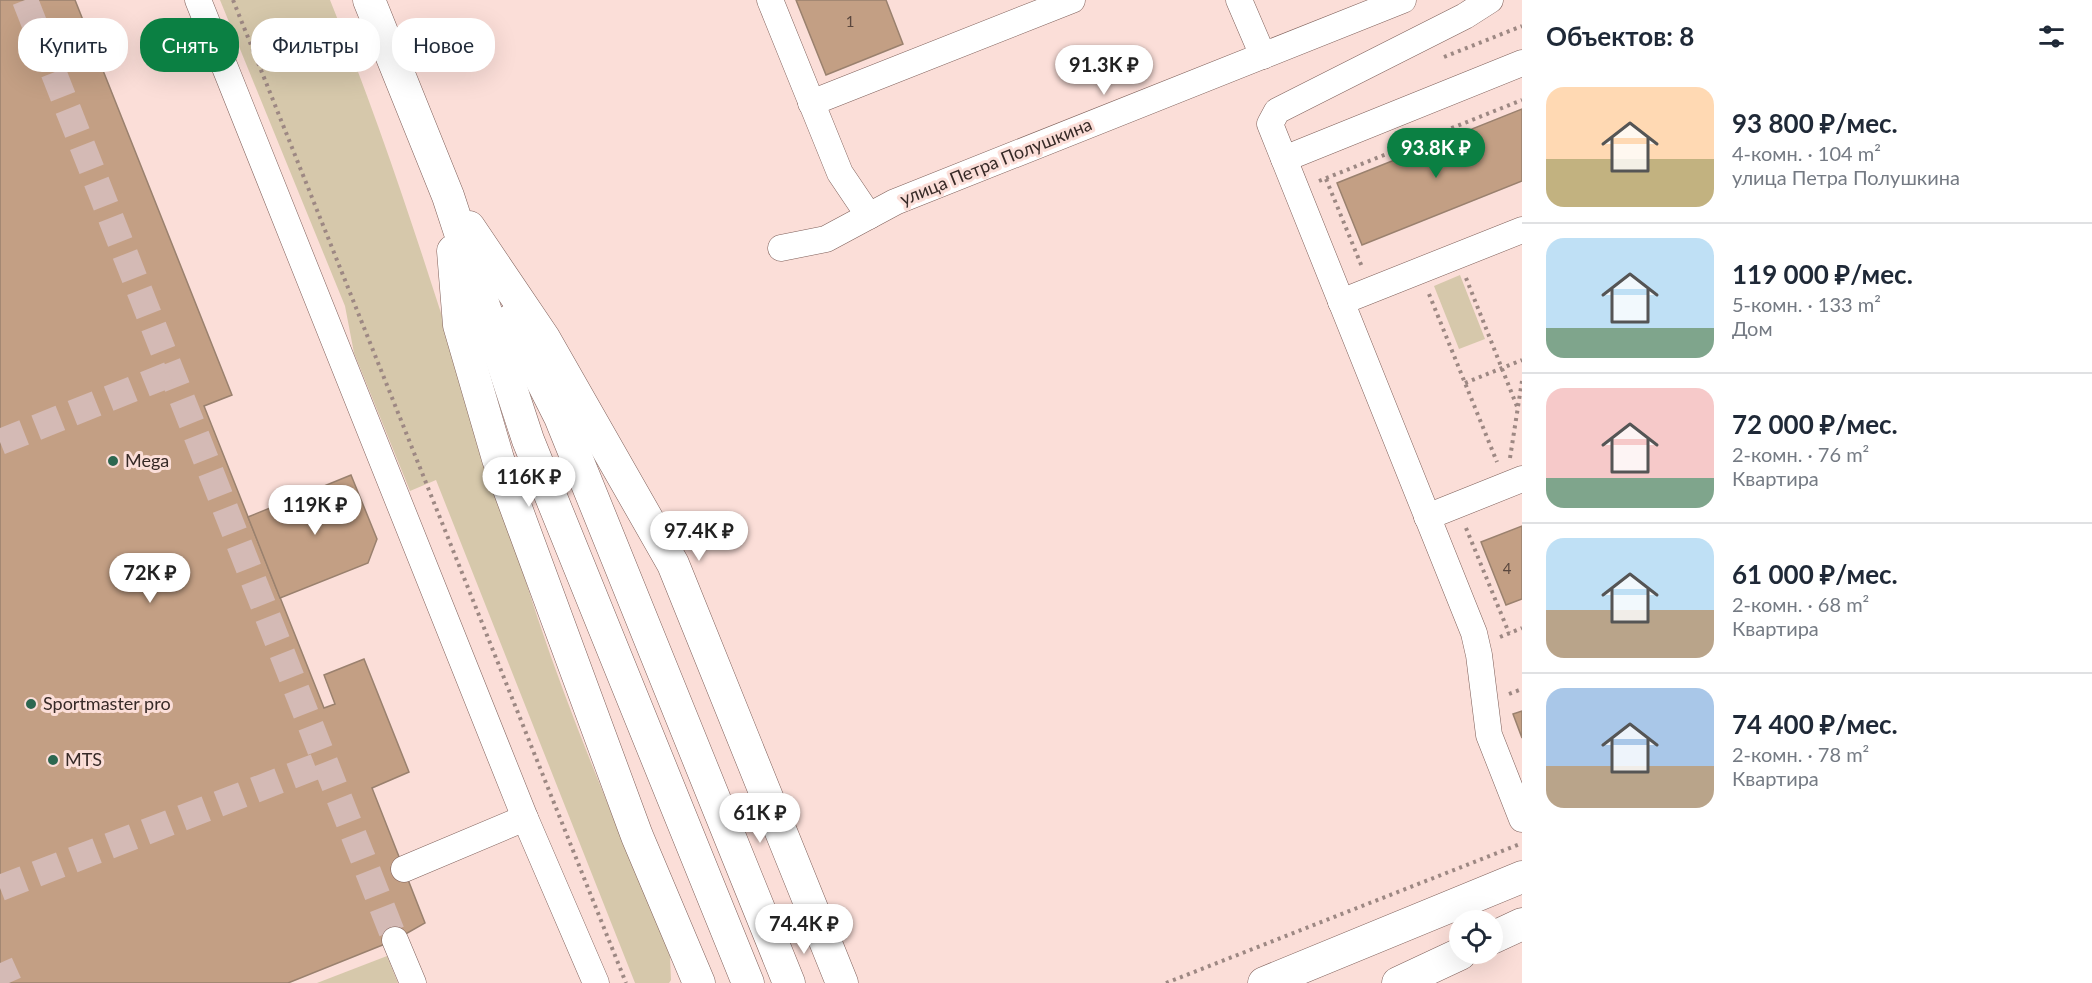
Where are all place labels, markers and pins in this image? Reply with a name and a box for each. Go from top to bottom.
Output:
pin: 91.3K ₽ [1049,45,1159,96]
pin: 93.8K ₽ [1381,128,1491,179]
place label: Mega [125,449,169,471]
marker: Mega [106,454,120,468]
pin: 116K ₽ [480,457,578,508]
pin: 119K ₽ [266,485,364,536]
pin: 97.4K ₽ [644,511,754,562]
pin: 72K ₽ [108,553,192,604]
place label: Sportmaster pro [43,692,171,714]
marker: Sportmaster pro [24,697,38,711]
place label: MTS [65,748,102,770]
marker: MTS [46,753,60,767]
pin: 61K ₽ [718,793,802,844]
pin: 74.4K ₽ [749,904,859,955]

